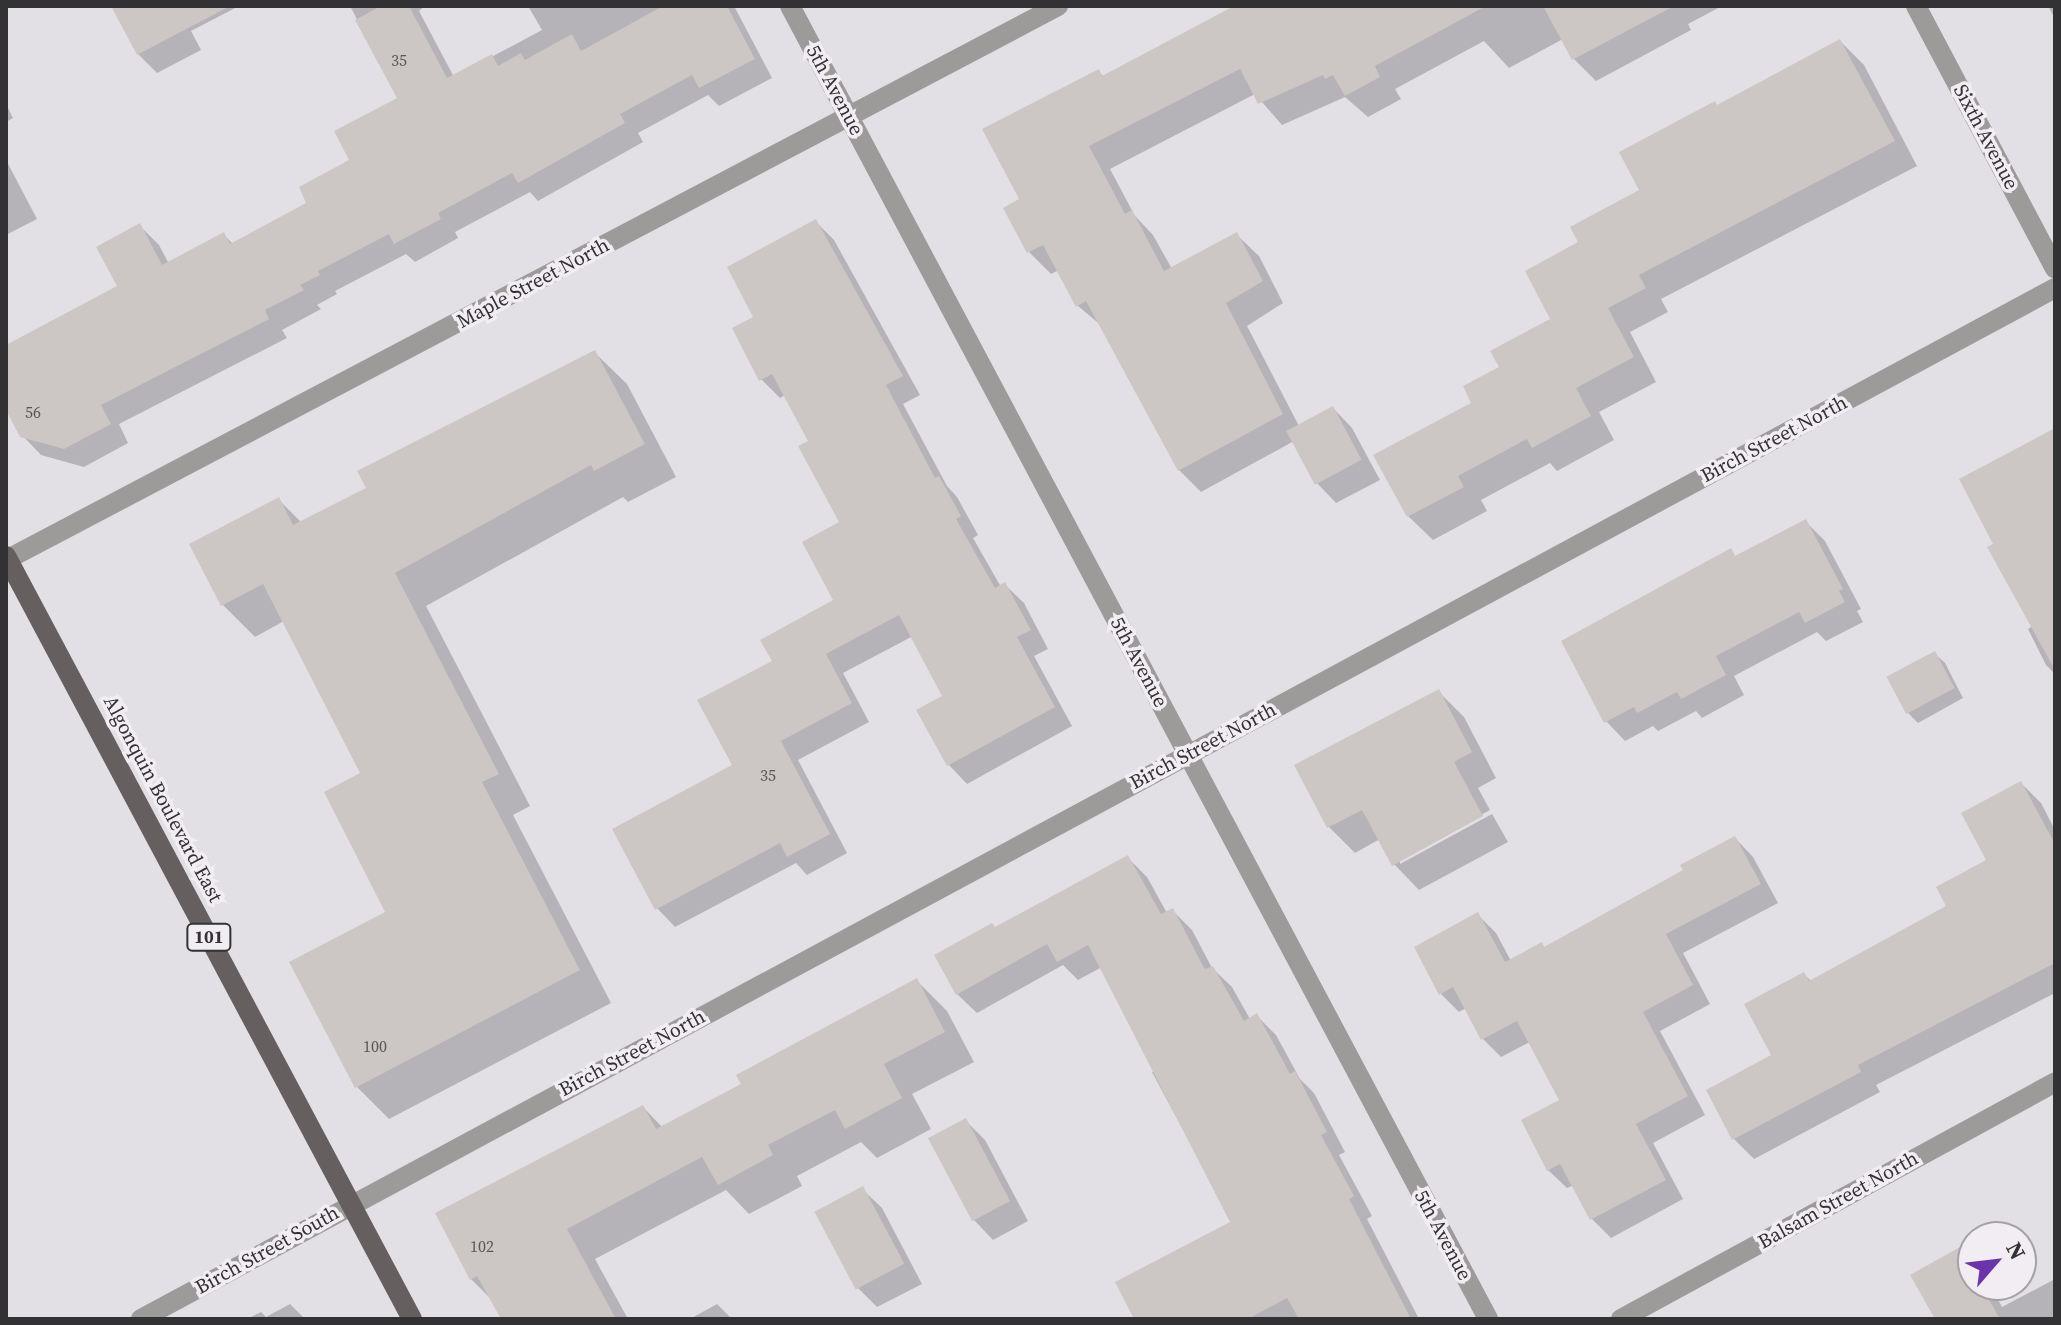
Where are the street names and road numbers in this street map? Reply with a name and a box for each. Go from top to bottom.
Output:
street label: 5th Avenue [801,41,869,139]
street label: Sixth Avenue [1948,80,2024,194]
street label: Maple Street North [453,233,613,333]
street label: Birch Street North [1697,390,1851,488]
street label: 5th Avenue [1105,613,1173,711]
street label: Algonquin Boulevard East [98,692,228,906]
street label: Birch Street North [1126,697,1280,795]
road number: 101 [185,923,233,951]
street label: Birch Street North [555,1004,709,1102]
street label: Balsam Street North [1754,1146,1922,1254]
street label: 5th Avenue [1409,1186,1477,1284]
street label: Birch Street South [191,1201,343,1299]

